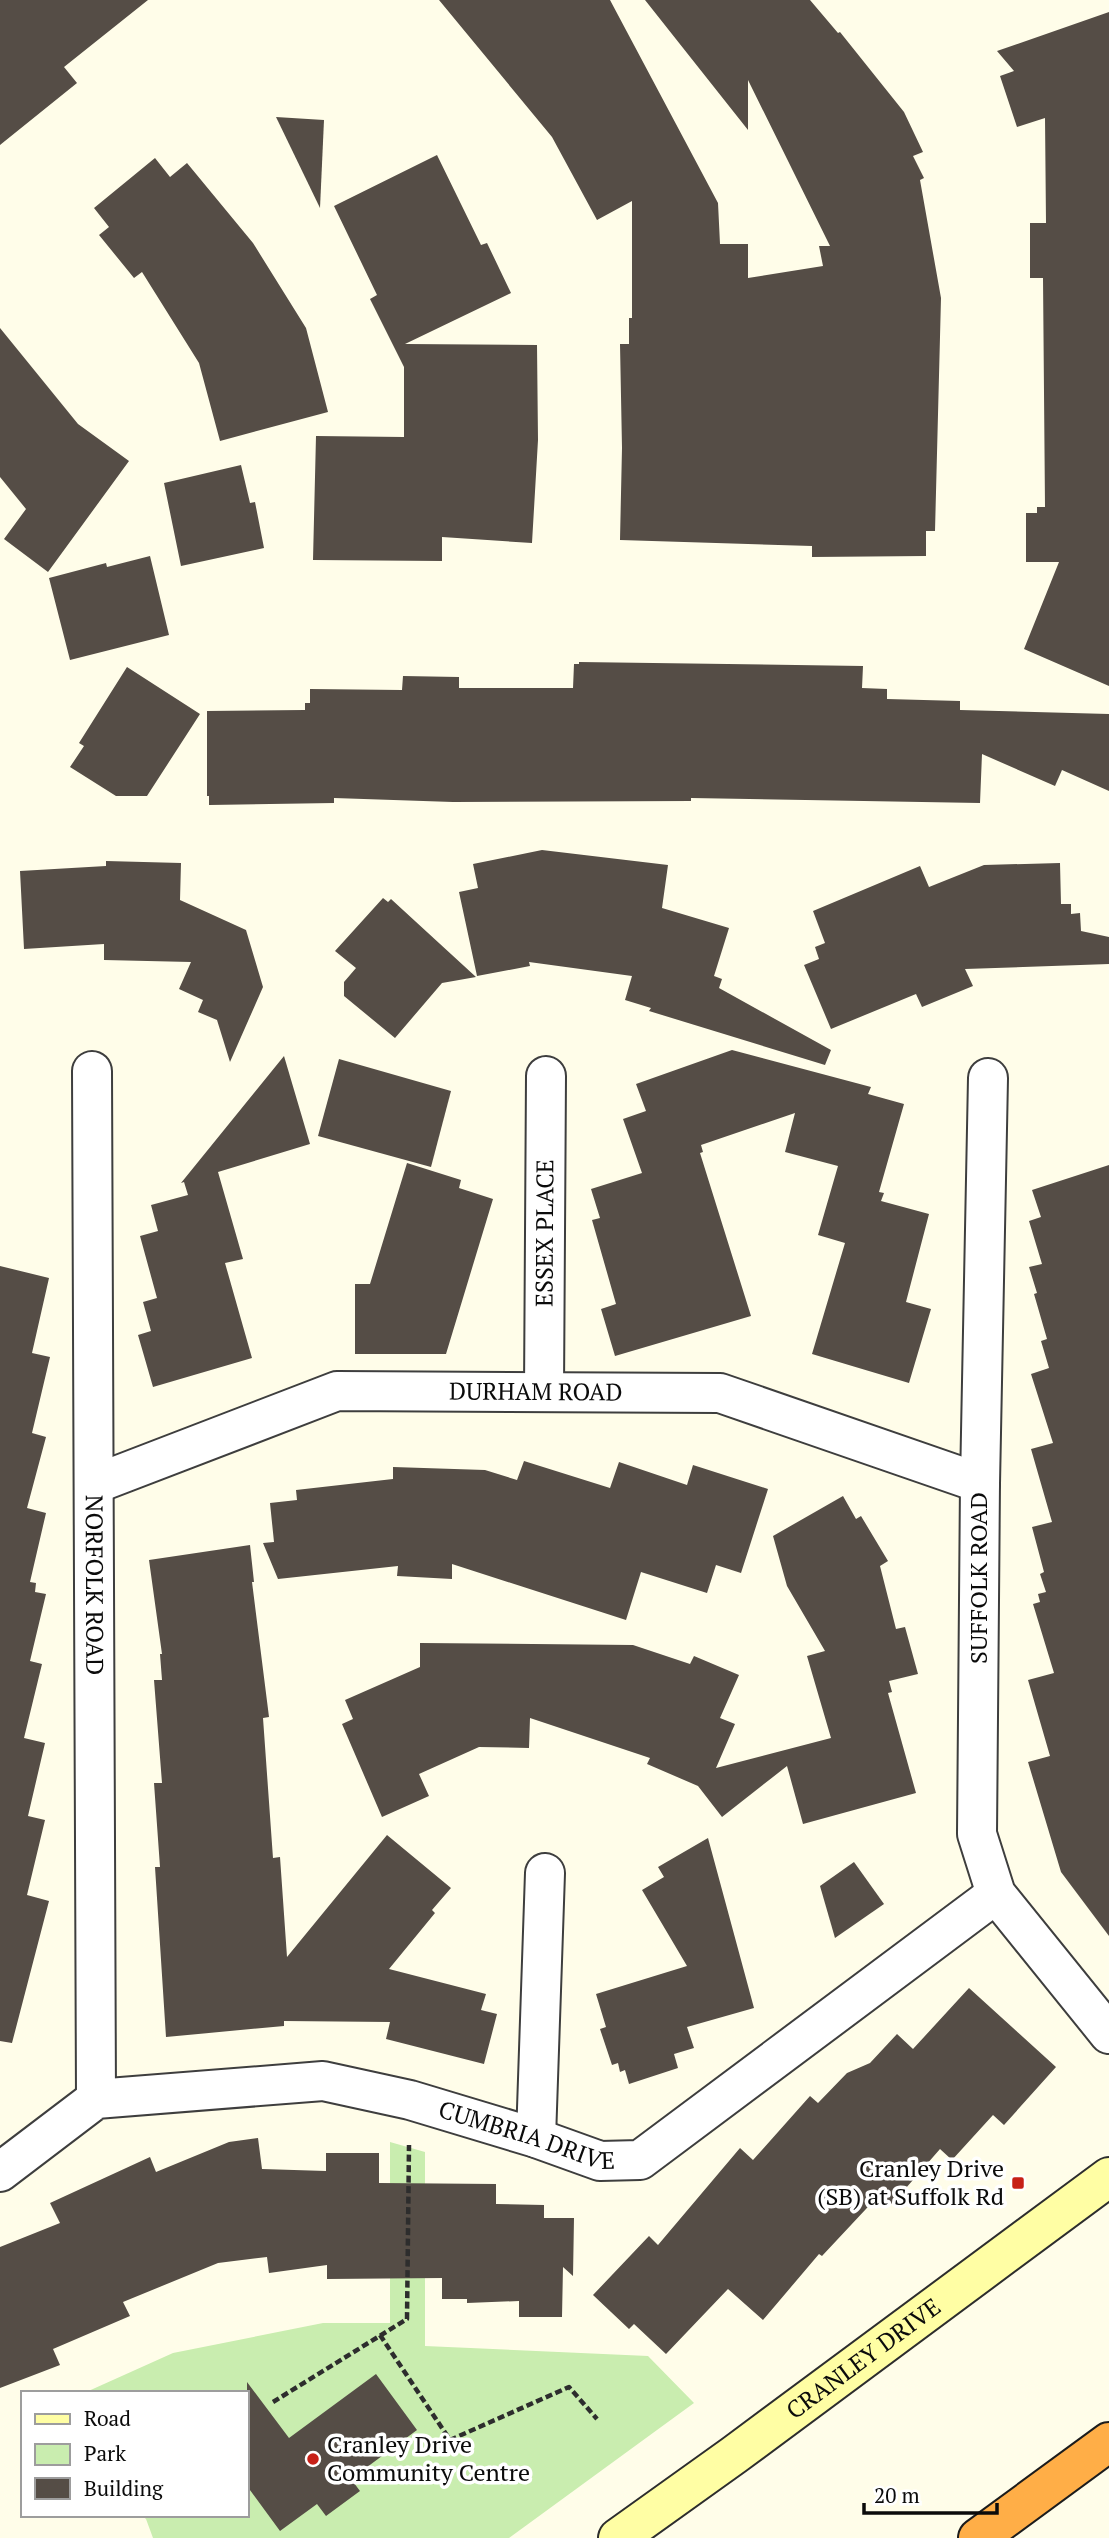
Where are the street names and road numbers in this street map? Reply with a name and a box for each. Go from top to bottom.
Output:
street label: ESSEX PLACE [528,1159,560,1307]
street label: DURHAM ROAD [449,1375,623,1407]
street label: SUFFOLK ROAD [962,1492,994,1664]
street label: NORFOLK ROAD [79,1495,111,1675]
street label: CUMBRIA DRIVE [435,2093,615,2176]
street label: CRANLEY DRIVE [779,2290,947,2426]

